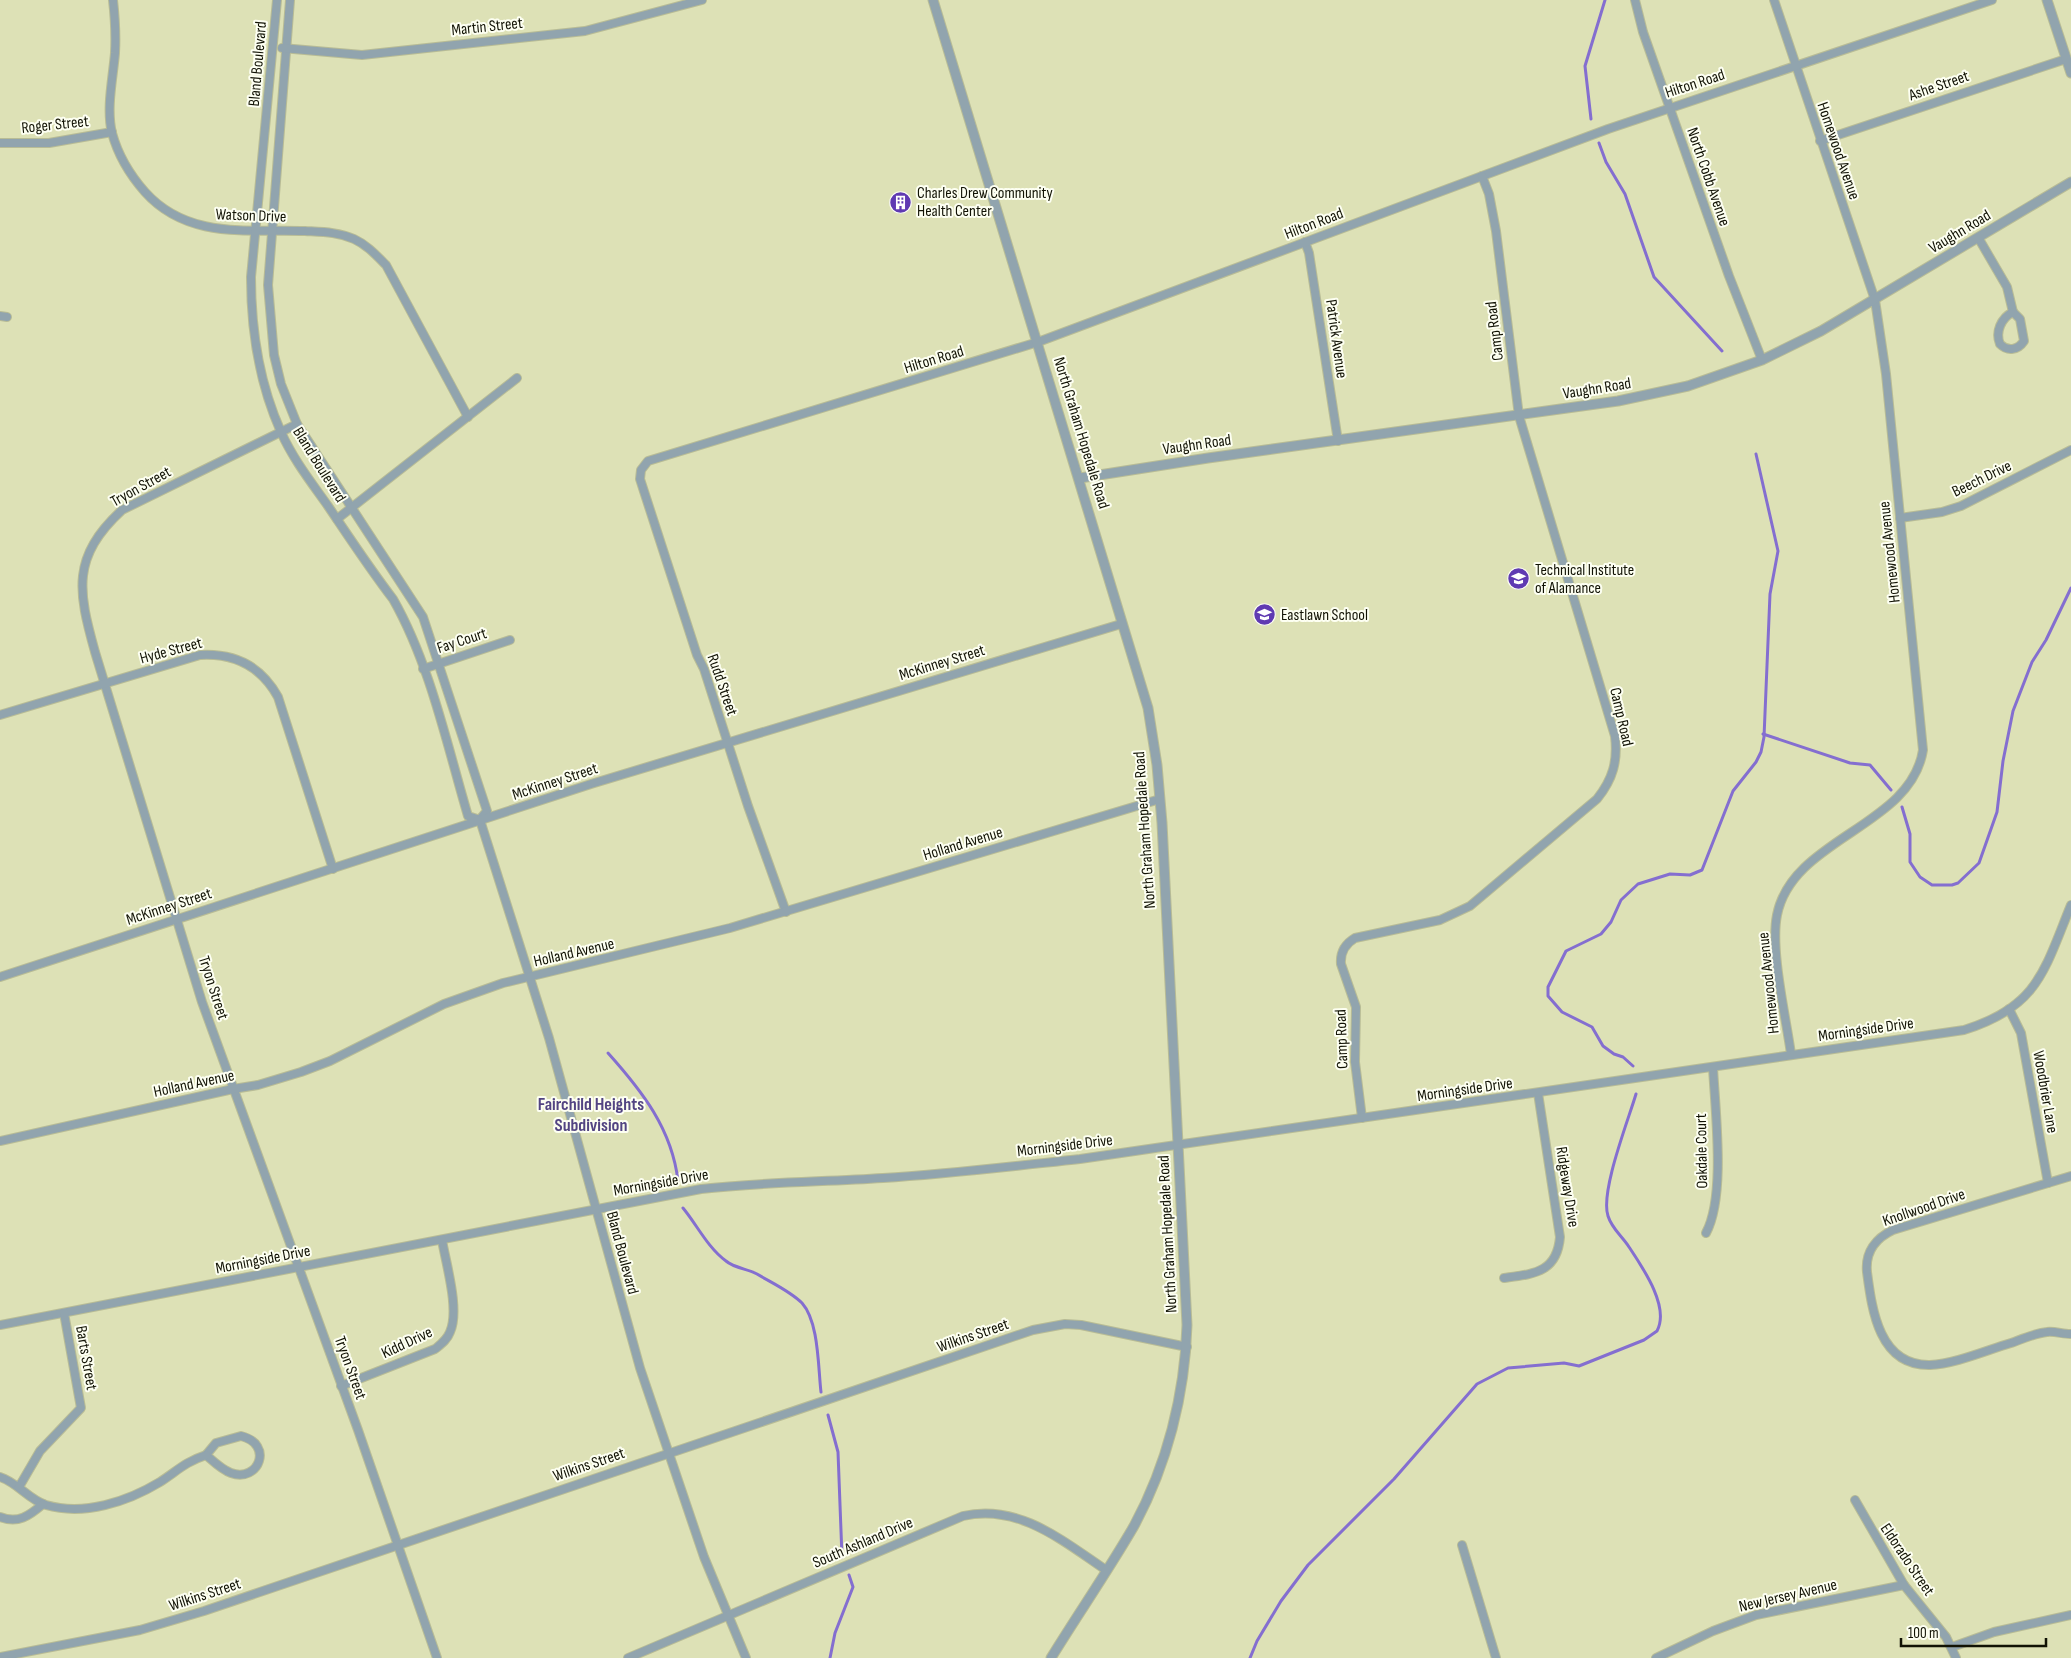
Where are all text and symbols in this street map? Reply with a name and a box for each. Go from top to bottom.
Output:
street label: Martin Street [450,14,524,40]
street label: Bland Boulevard [245,21,271,107]
street label: Hilton Road [1663,65,1727,103]
street label: Ashe Street [1906,67,1972,105]
street label: Homewood Avenue [1812,100,1864,202]
street label: Roger Street [20,112,90,138]
street label: North Cobb Avenue [1682,125,1734,229]
place label: Charles Drew Community Health Center [917,184,1053,221]
building icon: Charles Drew Community Health Center [889,190,913,214]
street label: Hilton Road [1282,204,1346,244]
street label: Watson Drive [215,205,287,227]
street label: Vaughn Road [1926,206,1994,258]
street label: Patrick Avenue [1321,298,1351,380]
street label: Camp Road [1482,300,1508,362]
street label: Hilton Road [902,342,966,378]
street label: North Graham Hopedale Road [1049,355,1113,511]
street label: Vaughn Road [1562,374,1632,404]
street label: Bland Boulevard [288,424,350,506]
street label: Vaughn Road [1162,431,1232,459]
street label: Beech Drive [1949,456,2015,502]
street label: Tryon Street [108,463,175,511]
street label: Homewood Avenue [1875,500,1905,604]
place label: Technical Institute of Alamance [1535,561,1634,598]
school or university icon: Technical Institute of Alamance [1507,567,1531,591]
school or university icon: Eastlawn School [1253,603,1277,627]
place label: Eastlawn School [1281,606,1368,625]
street label: Fay Court [435,624,489,658]
street label: Hyde Street [138,634,204,668]
street label: McKinney Street [897,641,987,685]
street label: Rudd Street [703,652,741,718]
street label: Camp Road [1605,686,1637,748]
street label: North Graham Hopedale Road [1130,751,1160,909]
street label: McKinney Street [510,759,600,805]
street label: Holland Avenue [921,823,1005,865]
street label: McKinney Street [124,884,214,930]
street label: Homewood Avenue [1754,931,1784,1035]
street label: Holland Avenue [532,935,616,971]
street label: Tryon Street [194,954,232,1022]
street label: Camp Road [1331,1009,1353,1069]
street label: Morningside Drive [1817,1014,1915,1046]
street label: Woodbrier Lane [2028,1049,2062,1135]
street label: Holland Avenue [152,1066,236,1102]
street label: Morningside Drive [1416,1074,1514,1106]
district label: Fairchild Heights Subdivision [538,1094,644,1136]
street label: Oakdale Court [1692,1113,1712,1189]
street label: Morningside Drive [1016,1131,1114,1161]
street label: Ridgeway Drive [1551,1145,1583,1229]
street label: North Graham Hopedale Road [1154,1155,1182,1313]
street label: Morningside Drive [612,1165,710,1201]
street label: Knollwood Drive [1880,1185,1968,1231]
street label: Bland Boulevard [602,1209,642,1297]
street label: Morningside Drive [214,1242,312,1278]
street label: Wilkins Street [935,1315,1011,1357]
street label: Kidd Drive [378,1323,436,1363]
street label: Barts Street [71,1324,101,1392]
street label: Tryon Street [330,1334,370,1402]
street label: Wilkins Street [551,1444,627,1486]
street label: South Ashland Drive [810,1513,916,1573]
street label: Eldorado Street [1876,1520,1938,1600]
street label: Wilkins Street [167,1574,243,1616]
street label: New Jersey Avenue [1737,1575,1839,1617]
scale bar [1901,1616,2046,1648]
text: 100 m [1908,1624,1939,1643]

